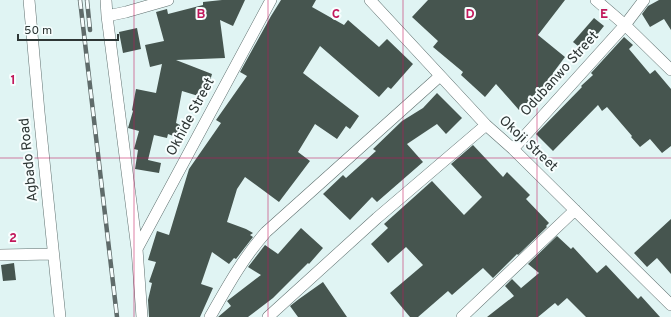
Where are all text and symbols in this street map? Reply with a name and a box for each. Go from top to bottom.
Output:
text: B [197,7,206,23]
text: C [332,7,340,23]
text: D [465,7,475,23]
text: E [600,7,608,23]
scale bar [18,16,118,42]
text: 50 m [24,23,52,39]
street label: Odubanwo Street [517,28,603,120]
text: 1 [10,73,16,89]
street label: Okhide Street [163,75,219,159]
street label: Okoji Street [495,113,561,175]
street label: Agbado Road [16,117,42,203]
text: 2 [9,231,17,247]

